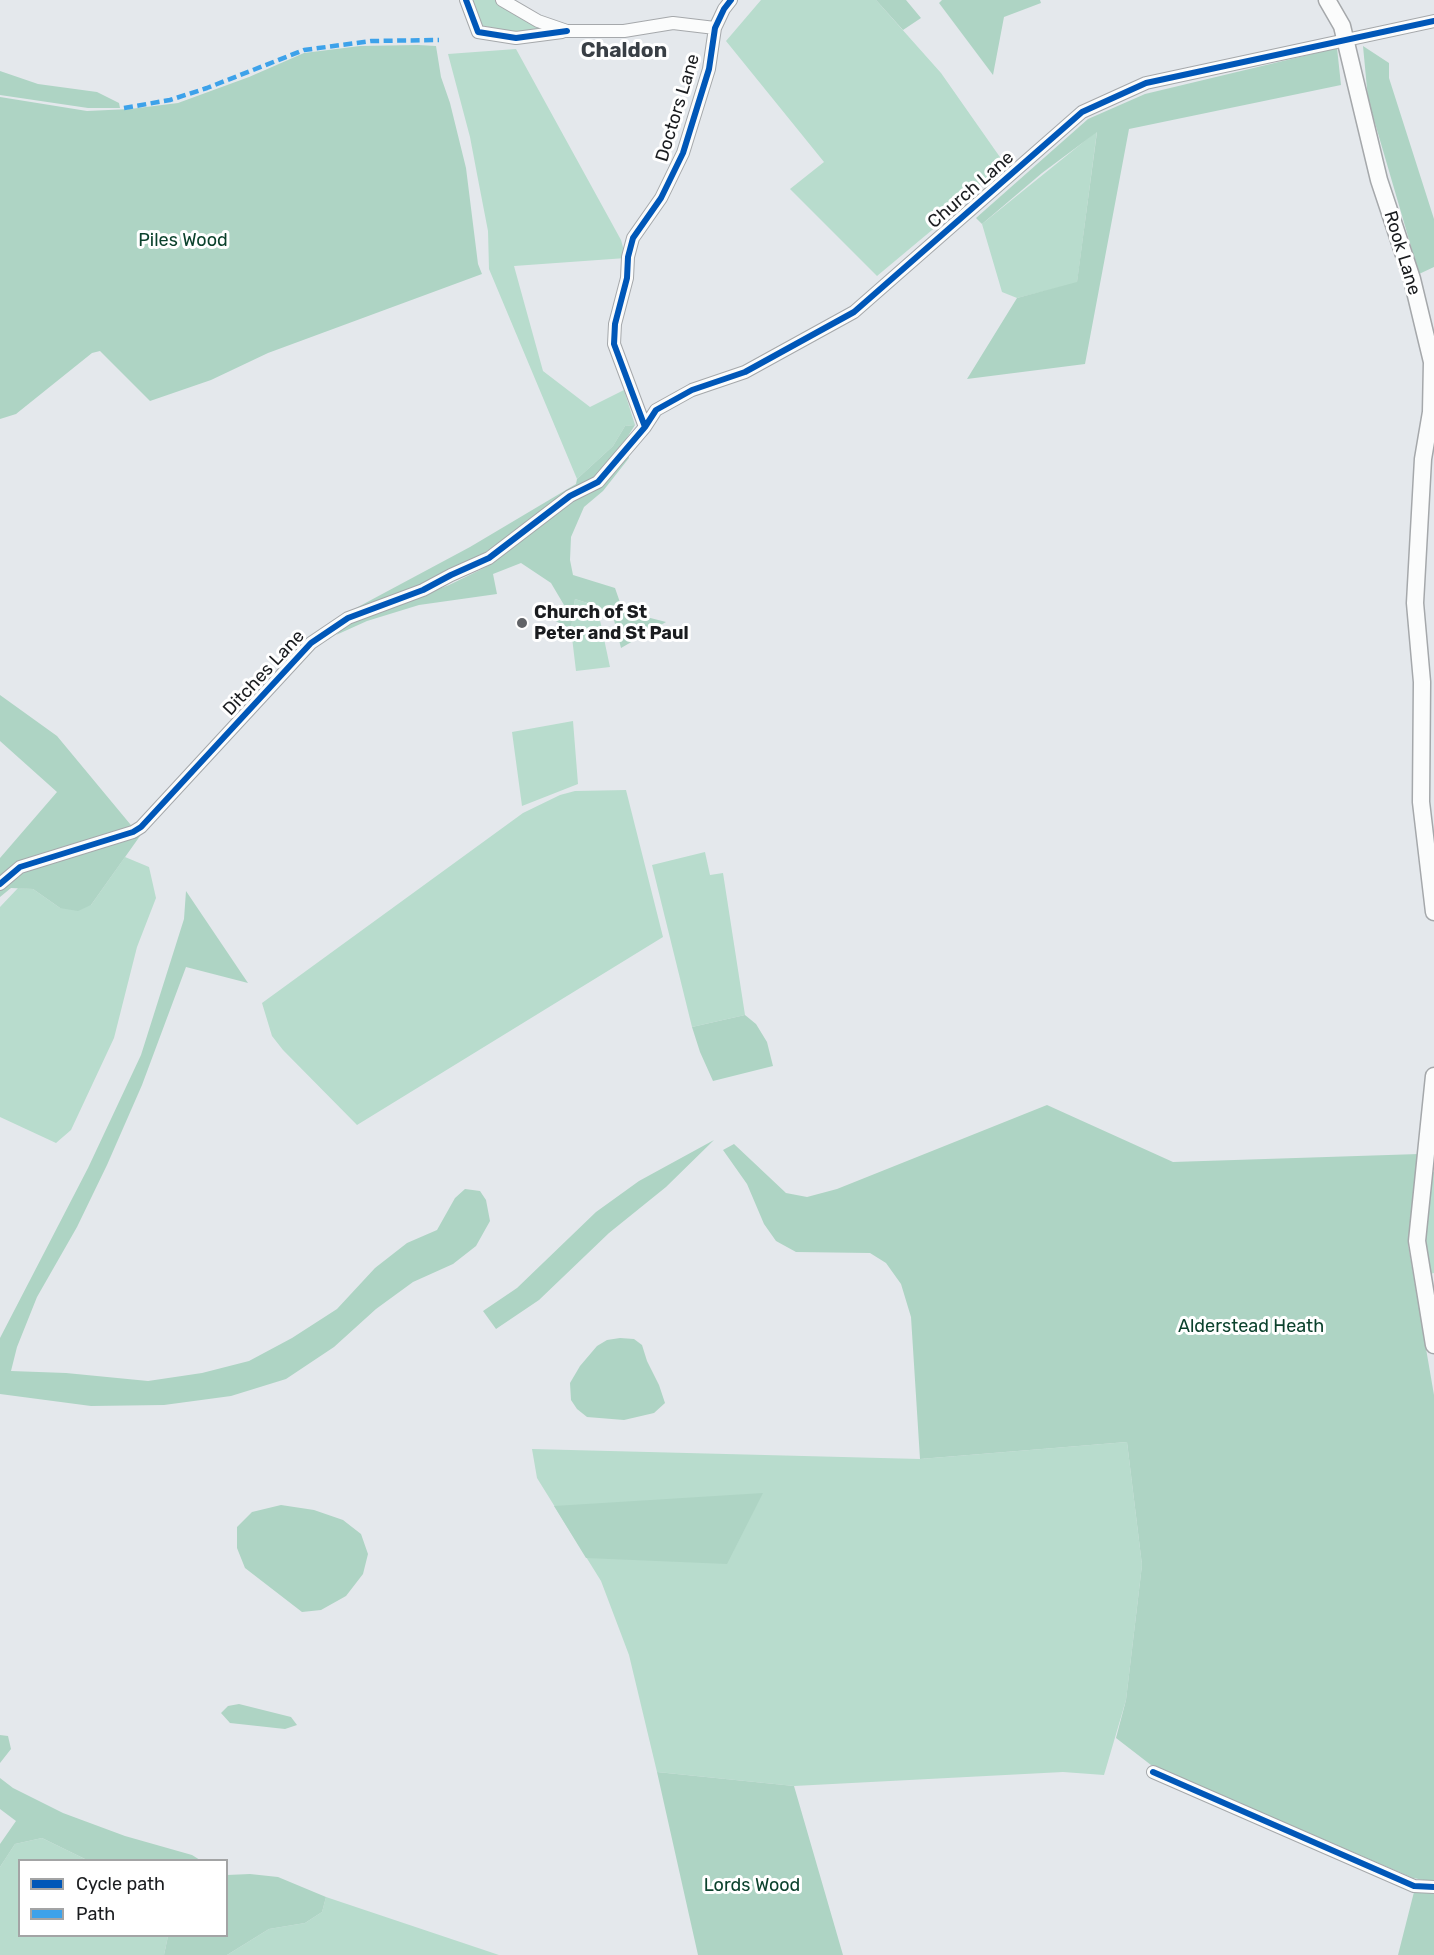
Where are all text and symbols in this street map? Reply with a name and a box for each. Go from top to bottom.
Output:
district label: Chaldon [581,38,667,64]
street label: Doctors Lane [651,52,705,164]
street label: Church Lane [924,147,1018,233]
street label: Rook Lane [1379,208,1425,298]
park label: Piles Wood [138,230,228,252]
place label: Church of St Peter and St Paul [534,602,689,644]
marker: Church of St Peter and St Paul [515,616,529,630]
street label: Ditches Lane [219,626,309,720]
park label: Alderstead Heath [1178,1316,1324,1338]
legend [18,1859,228,1937]
text: Cycle path [76,1873,165,1895]
park label: Lords Wood [704,1875,800,1897]
text: Path [76,1903,115,1925]

